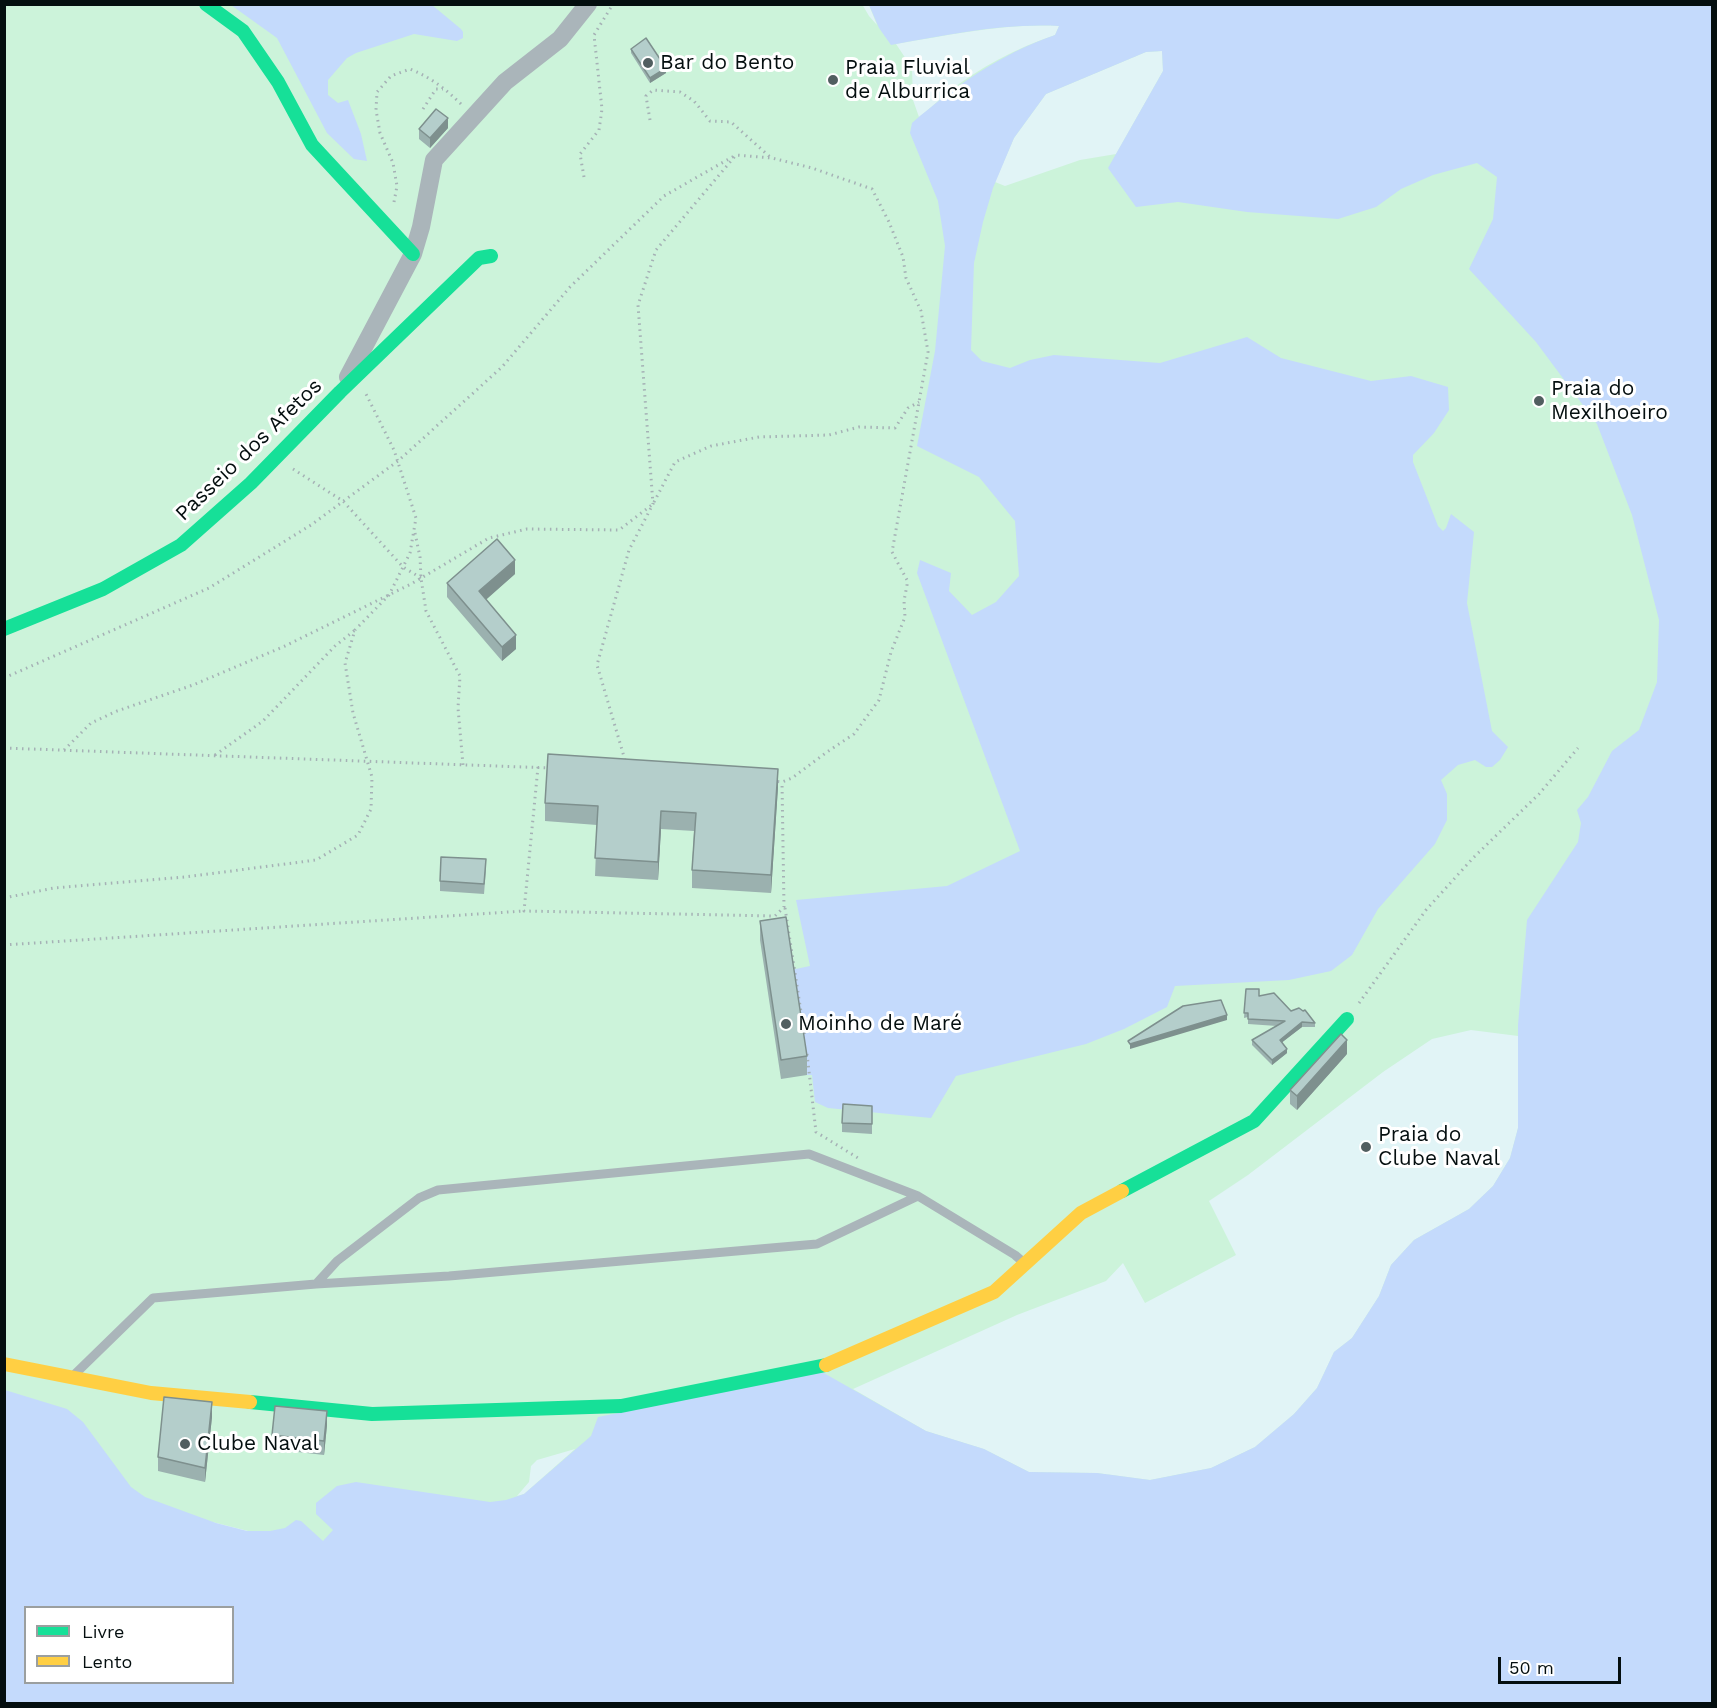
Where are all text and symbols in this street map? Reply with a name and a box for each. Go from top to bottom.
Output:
place label: Bar do Bento [660,50,794,76]
place label: Praia Fluvial de Alburrica [845,55,970,105]
marker: Bar do Bento [641,56,655,70]
marker: Praia Fluvial de Alburrica [826,73,840,87]
street label: Passeio dos Afetos [171,374,327,526]
place label: Praia do Mexilhoeiro [1551,376,1668,426]
marker: Praia do Mexilhoeiro [1532,394,1546,408]
place label: Moinho de Maré [798,1011,962,1037]
marker: Moinho de Maré [779,1017,793,1031]
place label: Praia do Clube Naval [1378,1122,1500,1172]
marker: Praia do Clube Naval [1359,1140,1373,1154]
place label: Clube Naval [197,1431,319,1457]
marker: Clube Naval [178,1437,192,1451]
legend [24,1606,234,1684]
text: Livre [82,1621,124,1642]
scale bar [1501,1645,1624,1683]
text: Lento [82,1651,132,1672]
text: 50 m [1509,1657,1554,1678]

